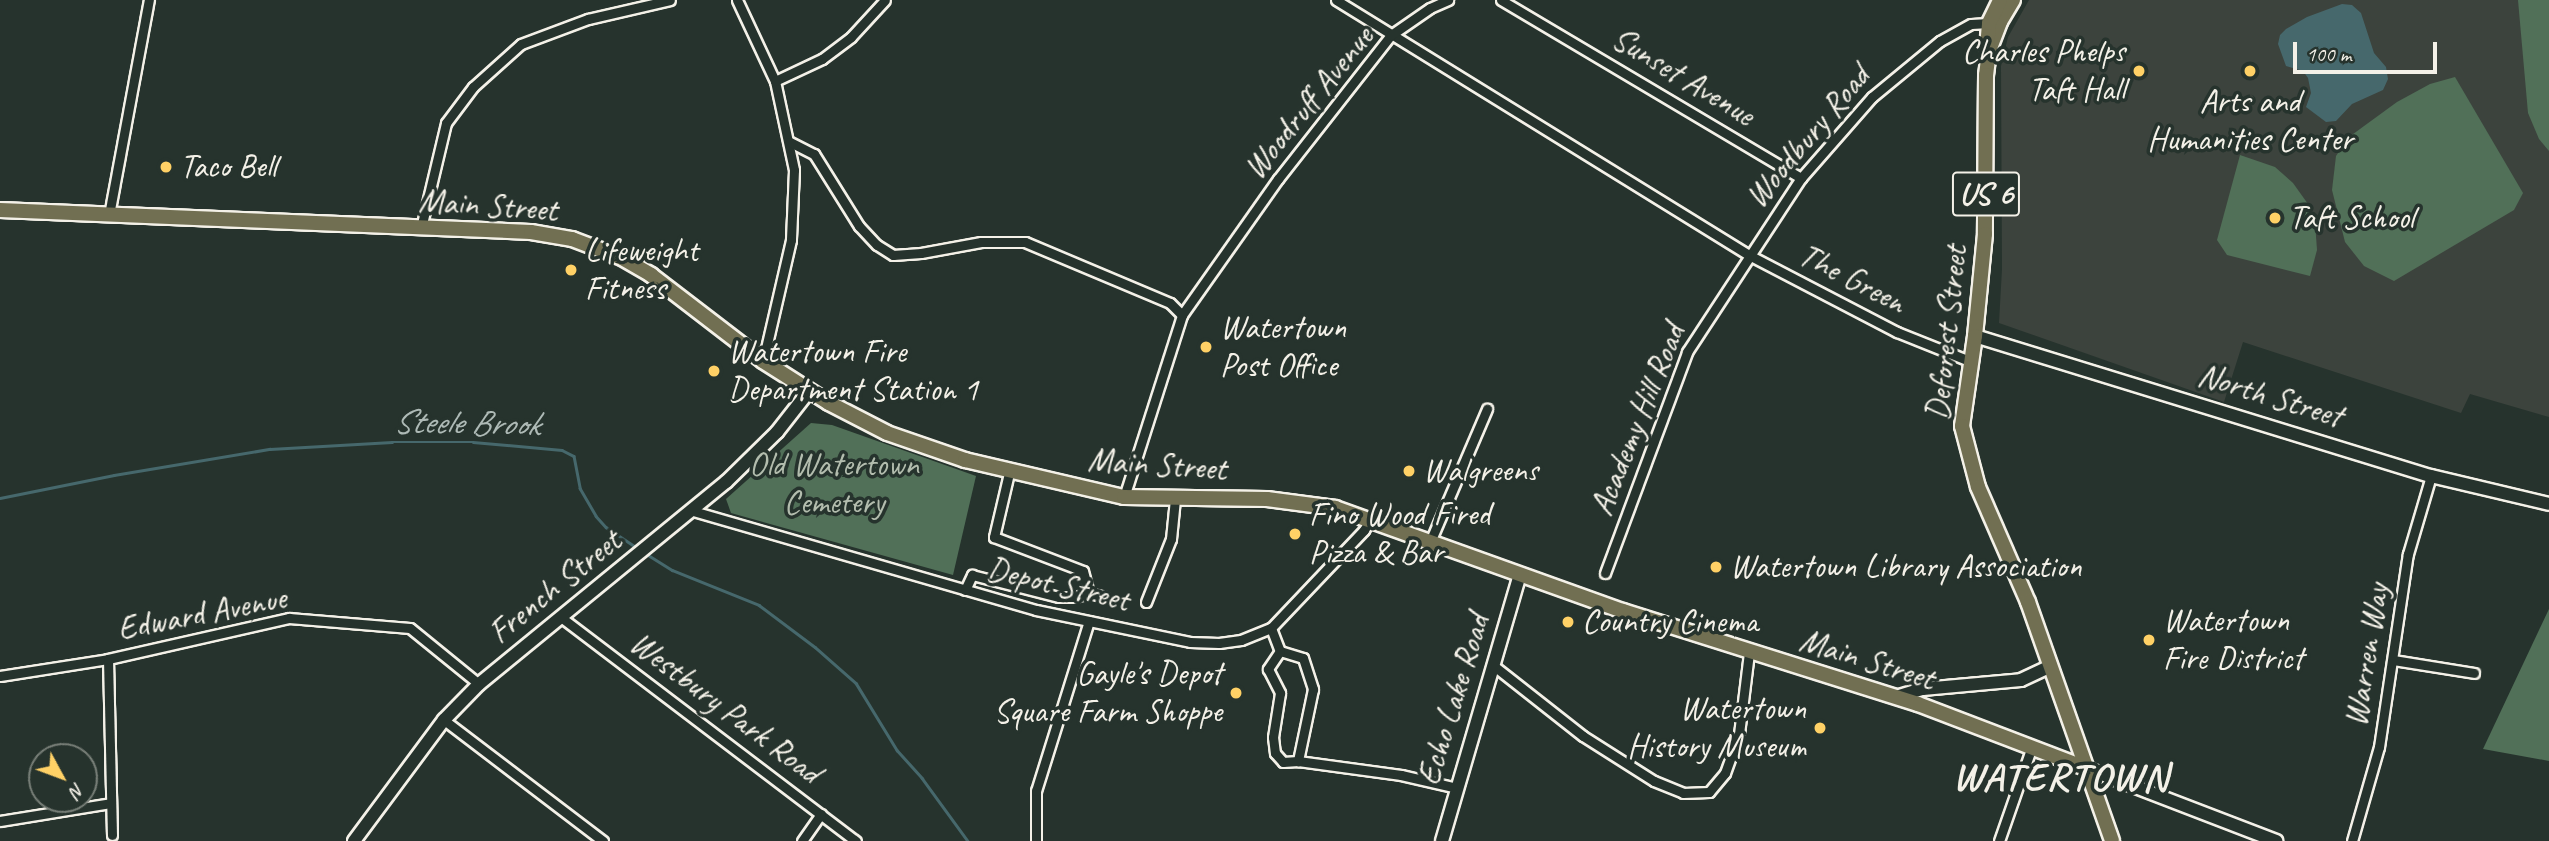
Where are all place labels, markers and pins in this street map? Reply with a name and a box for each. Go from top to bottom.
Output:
place label: Charles Phelps Taft Hall [1961,32,2125,110]
marker: Charles Phelps Taft Hall [2131,63,2147,79]
marker: Arts and Humanities Center [2242,63,2258,79]
place label: Arts and Humanities Center [2147,82,2353,160]
place label: Taco Bell [180,147,277,187]
marker: Taco Bell [158,159,174,175]
place label: Taft School [2289,198,2414,238]
marker: Taft School [2267,210,2283,226]
place label: Lifeweight Fitness [585,231,698,309]
marker: Lifeweight Fitness [563,262,579,278]
place label: Watertown Post Office [1220,308,1346,386]
place label: Watertown Fire Department Station 1 [728,332,978,410]
marker: Watertown Post Office [1198,339,1214,355]
marker: Watertown Fire Department Station 1 [706,363,722,379]
place label: Walgreens [1423,451,1538,491]
marker: Walgreens [1401,463,1417,479]
place label: Fino Wood Fired Pizza & Bar [1309,495,1490,573]
marker: Fino Wood Fired Pizza & Bar [1287,526,1303,542]
place label: Watertown Library Association [1730,547,2081,587]
marker: Watertown Library Association [1708,559,1724,575]
place label: Watertown Fire District [2163,601,2304,679]
place label: Country Cinema [1582,602,1759,642]
marker: Country Cinema [1560,614,1576,630]
marker: Watertown Fire District [2141,632,2157,648]
place label: Gayle's Depot Square Farm Shoppe [991,654,1222,732]
marker: Gayle's Depot Square Farm Shoppe [1228,685,1244,701]
place label: Watertown History Museum [1626,689,1806,767]
marker: Watertown History Museum [1812,720,1828,736]

